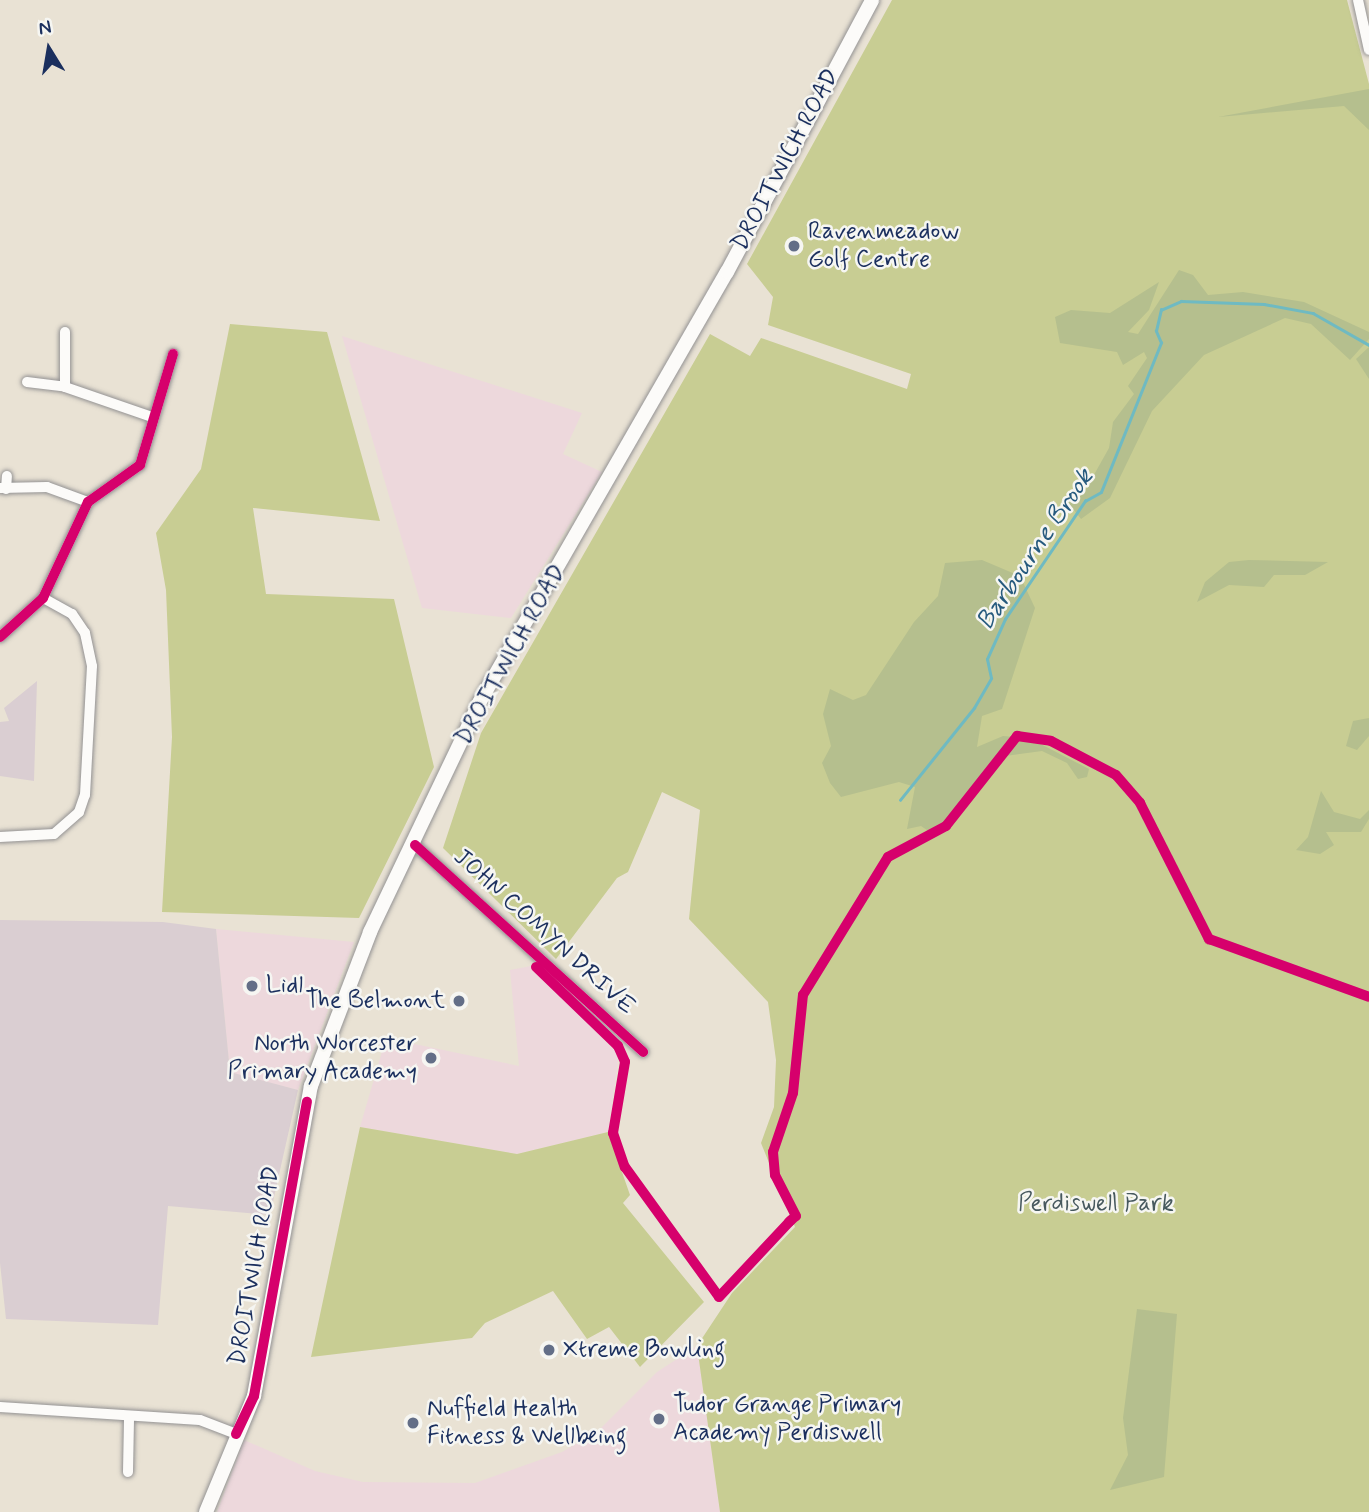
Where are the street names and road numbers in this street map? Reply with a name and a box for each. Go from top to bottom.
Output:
street label: DROITWICH ROAD [726,64,846,256]
street label: DROITWICH ROAD [449,560,573,750]
street label: JOHN COMYN DRIVE [447,843,641,1021]
street label: DROITWICH ROAD [223,1164,287,1368]

